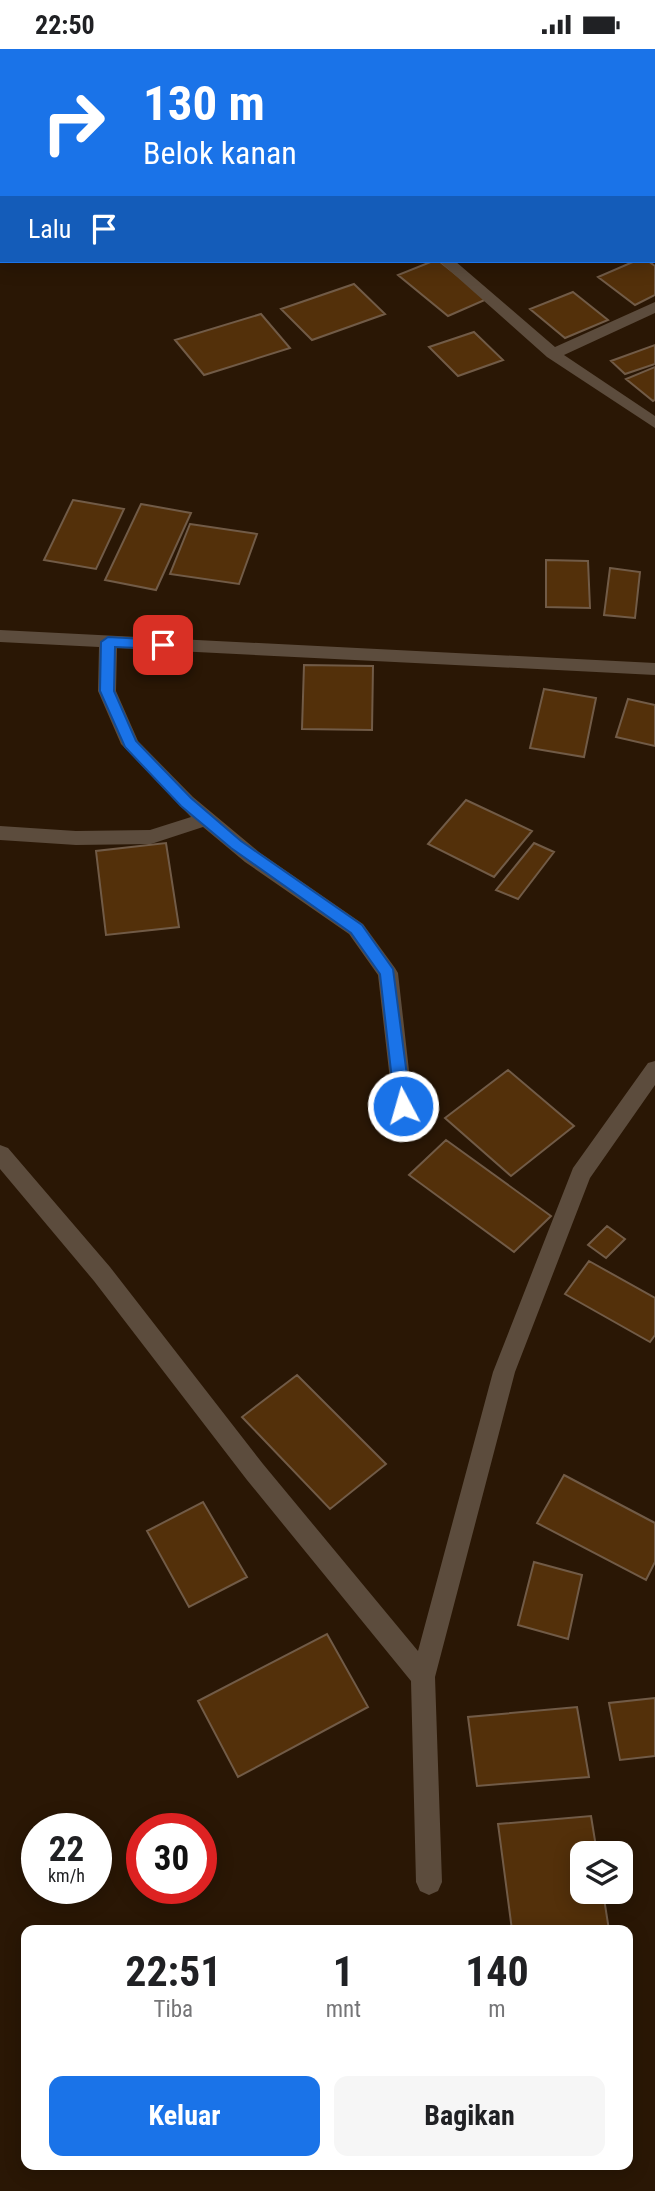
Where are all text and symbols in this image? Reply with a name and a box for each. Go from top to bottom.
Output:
text: 22:50 [35,10,95,40]
text: 130 m [143,75,265,132]
icon: right [28,77,119,168]
text: Belok kanan [143,134,297,172]
icon: arrive [85,210,123,248]
text: Lalu [28,214,71,244]
pin [133,615,193,675]
icon: arrive [144,626,182,664]
position arrow [366,1069,440,1143]
speed limit sign: 30 [126,1813,217,1904]
text: 22 [49,1829,84,1870]
map controls [570,1841,633,1904]
button: layers [570,1841,633,1904]
text: km/h [48,1865,85,1886]
text: 22:51 [125,1947,222,1996]
text: 1 [333,1947,354,1996]
text: 140 [465,1947,529,1996]
text: Tiba [154,1996,193,2023]
text: mnt [326,1996,361,2023]
text: m [488,1996,506,2023]
button: Keluar [49,2076,320,2156]
button: Bagikan [334,2076,605,2156]

